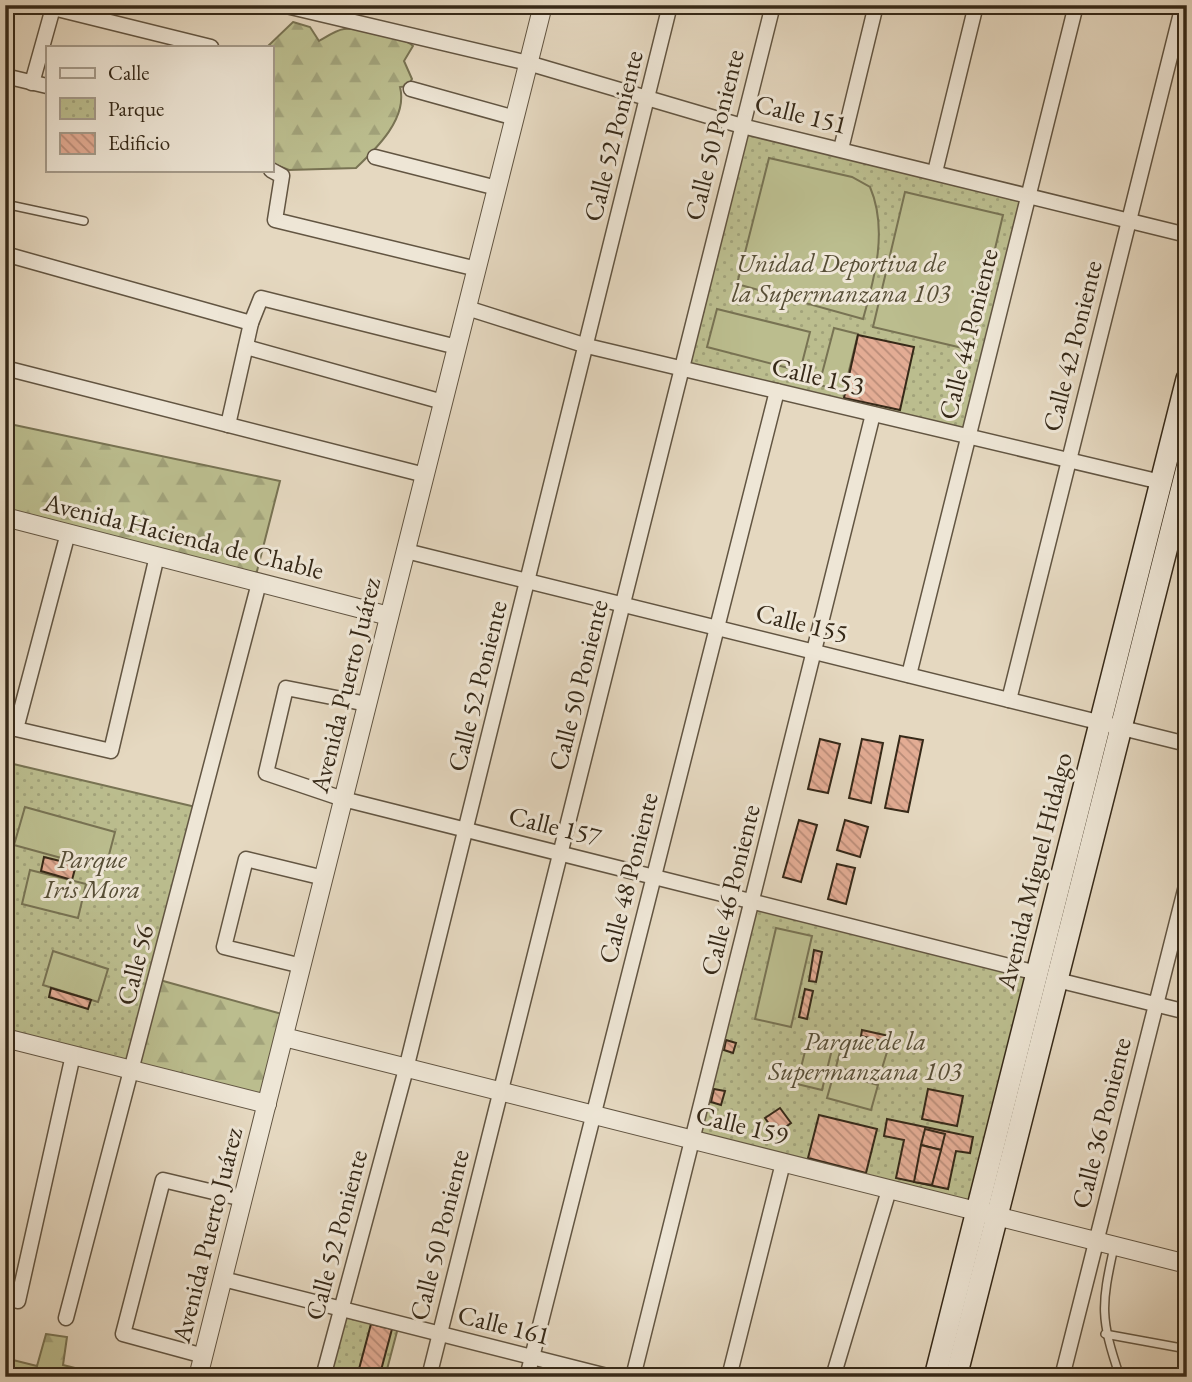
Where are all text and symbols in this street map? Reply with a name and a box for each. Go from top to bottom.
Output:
legend [46,46,273,172]
street label: Calle 50 Poniente [676,46,752,224]
street label: Calle 52 Poniente [575,47,651,225]
text: Calle [108,59,150,86]
street label: Calle 151 [751,86,851,142]
text: Parque [108,95,164,122]
text: Edificio [108,129,170,156]
street label: Calle 44 Poniente [930,245,1006,423]
park label: Unidad Deportiva de la Supermanzana 103 [732,246,951,310]
street label: Calle 42 Poniente [1034,257,1110,435]
street label: Calle 153 [768,349,868,403]
street label: Avenida Hacienda de Chable [40,485,327,587]
street label: Avenida Puerto Juárez [302,574,388,797]
street label: Calle 155 [752,595,852,651]
street label: Calle 50 Poniente [540,596,616,774]
street label: Calle 52 Poniente [439,597,515,775]
street label: Avenida Miguel Hidalgo [988,749,1080,994]
street label: Calle 48 Poniente [590,789,666,967]
street label: Calle 157 [505,798,605,854]
street label: Calle 46 Poniente [692,801,768,979]
park label: Parque Iris Mora [43,842,140,906]
street label: Calle 56 [109,921,161,1009]
park label: Parque de la Supermanzana 103 [767,1024,962,1088]
street label: Calle 36 Poniente [1063,1034,1139,1212]
street label: Calle 159 [692,1097,792,1153]
street label: Avenida Puerto Juárez [164,1124,250,1347]
street label: Calle 52 Poniente [297,1146,375,1324]
street label: Calle 50 Poniente [401,1146,477,1324]
street label: Calle 161 [454,1297,554,1353]

